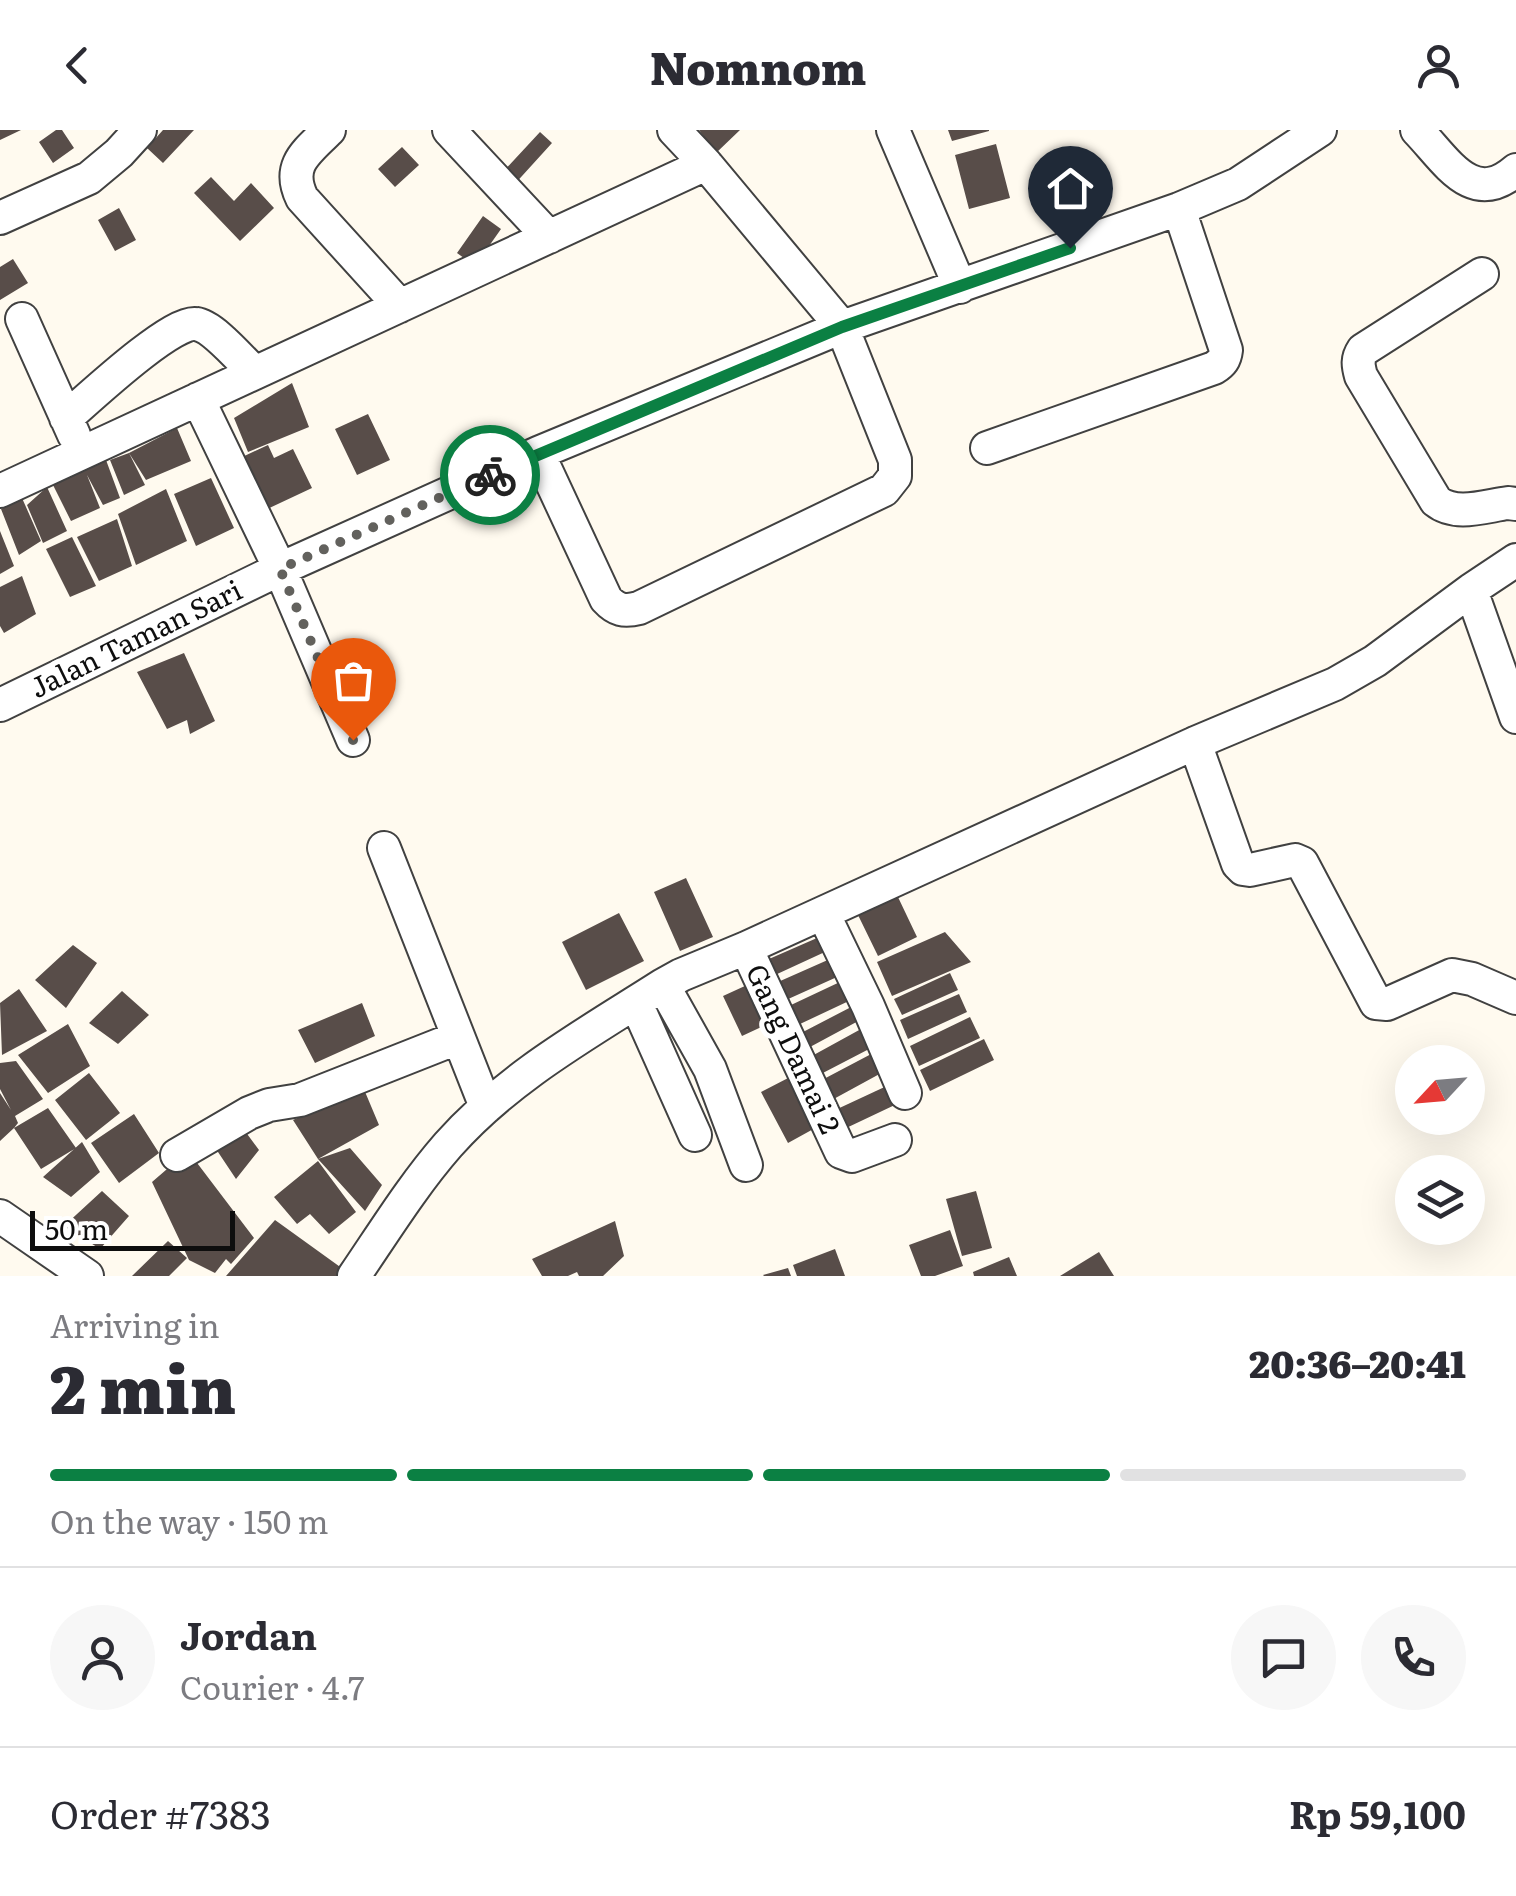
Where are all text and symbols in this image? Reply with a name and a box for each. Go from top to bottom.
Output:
text: Nomnom [650,32,866,99]
icon: back [50,38,105,93]
icon: person [1411,38,1466,93]
pin [1028,146,1113,249]
icon: home [1043,161,1098,216]
courier [440,425,540,525]
icon: bike [463,448,518,503]
street label: Jalan Taman Sari [22,568,248,707]
pin [311,638,396,741]
icon: bag [326,653,381,708]
street label: Gang Damai 2 [737,956,853,1140]
north arrow [1395,1045,1485,1135]
map controls [1395,1045,1485,1245]
button: layers [1395,1155,1485,1245]
scale bar [30,1206,235,1250]
text: 50 m [45,1207,108,1249]
text: Arriving in [50,1300,220,1348]
text: 20:36–20:41 [1249,1333,1466,1390]
text: 2 min [50,1337,236,1434]
text: On the way · 150 m [50,1496,329,1544]
button: person [50,1605,155,1710]
text: Jordan [180,1605,317,1662]
button: chat [1231,1605,1336,1710]
button: phone [1361,1605,1466,1710]
text: Courier · 4.7 [180,1662,365,1710]
text: Order #7383 [50,1784,271,1841]
text: Rp 59,100 [1289,1784,1466,1841]

